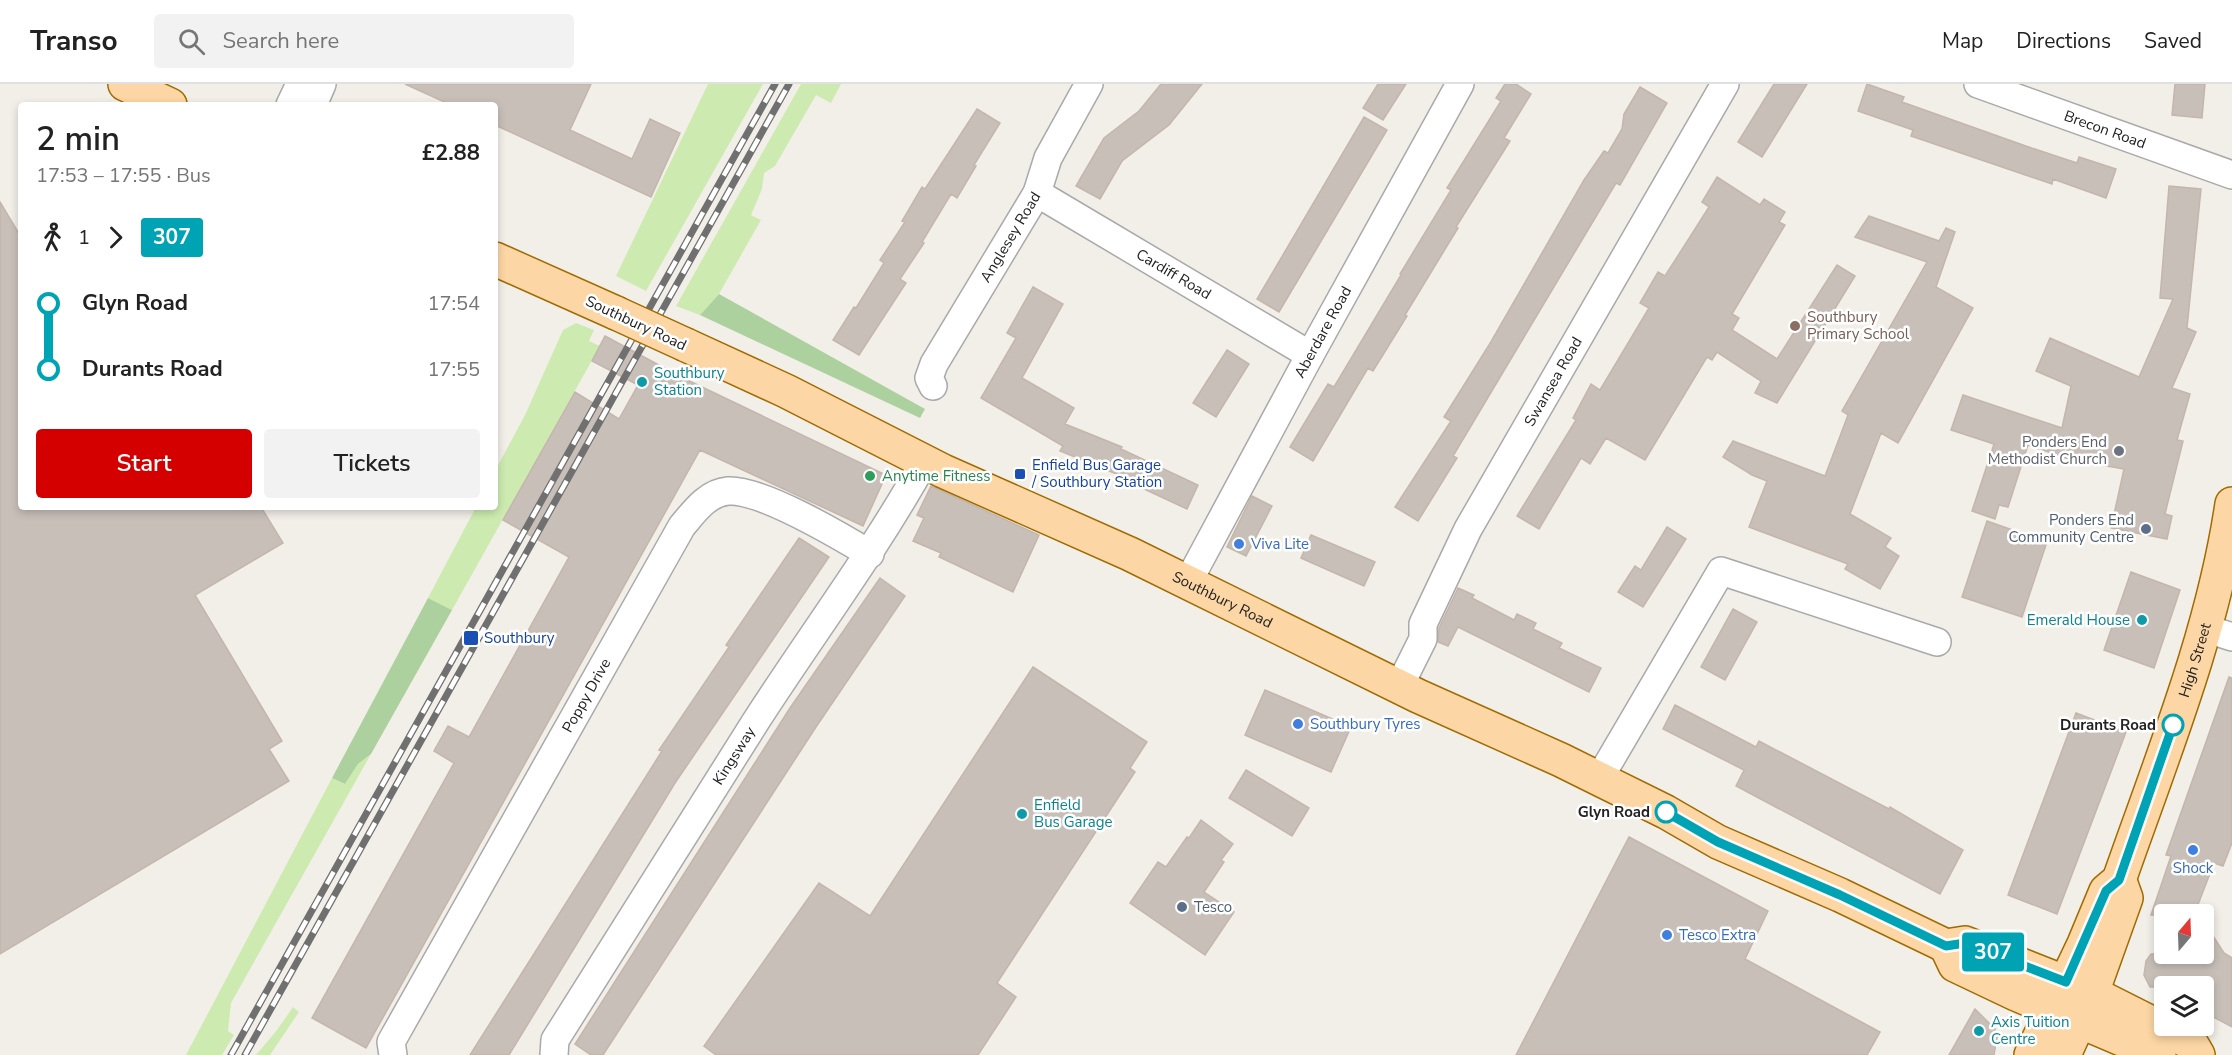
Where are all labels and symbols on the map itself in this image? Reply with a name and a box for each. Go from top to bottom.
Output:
street label: Brecon Road [2061,106,2149,153]
street label: Anglesey Road [976,188,1045,286]
street label: Cardiff Road [1133,244,1215,304]
street label: Aberdare Road [1290,283,1356,381]
street label: Southbury Road [582,291,690,355]
place label: Southbury Primary School [1807,307,1910,344]
marker: Southbury Primary School [1788,319,1802,333]
street label: Swansea Road [1519,333,1587,430]
place label: Southbury Station [654,363,725,400]
marker: Southbury Station [635,375,649,389]
place label: Ponders End Methodist Church [1988,432,2107,469]
marker: Ponders End Methodist Church [2112,444,2126,458]
place label: Enfield Bus Garage / Southbury Station [1031,455,1162,492]
place label: Anytime Fitness [882,466,991,486]
marker: Enfield Bus Garage / Southbury Station [1013,467,1027,481]
marker: Anytime Fitness [863,469,877,483]
place label: Ponders End Community Centre [2009,510,2134,547]
marker: Ponders End Community Centre [2139,522,2153,536]
place label: Viva Lite [1250,534,1309,554]
marker: Viva Lite [1232,537,1246,551]
street label: Southbury Road [1169,566,1276,633]
place label: Emerald House [2027,610,2130,630]
marker: Emerald House [2135,613,2149,627]
street label: High Street [2174,620,2216,700]
place label: Southbury [484,628,555,648]
marker: Southbury [462,629,480,647]
street label: Poppy Drive [558,655,615,736]
place label: Southbury Tyres [1310,714,1421,734]
marker: Durants Road [2162,714,2184,736]
place label: Durants Road [2060,715,2156,735]
marker: Southbury Tyres [1291,717,1305,731]
street label: Kingsway [708,723,760,789]
place label: Enfield Bus Garage [1034,795,1113,832]
marker: Glyn Road [1655,801,1677,823]
place label: Glyn Road [1578,802,1650,822]
marker: Enfield Bus Garage [1015,807,1029,821]
marker: Shock [2186,843,2200,857]
place label: Shock [2173,858,2214,878]
place label: Tesco [1194,897,1232,917]
marker: Tesco [1175,900,1189,914]
north arrow [2154,904,2214,964]
place label: Tesco Extra [1679,925,1756,945]
marker: Tesco Extra [1660,928,1674,942]
line badge: 307 [1958,932,2028,972]
place label: Axis Tuition Centre [1991,1012,2069,1049]
marker: Axis Tuition Centre [1972,1024,1986,1038]

